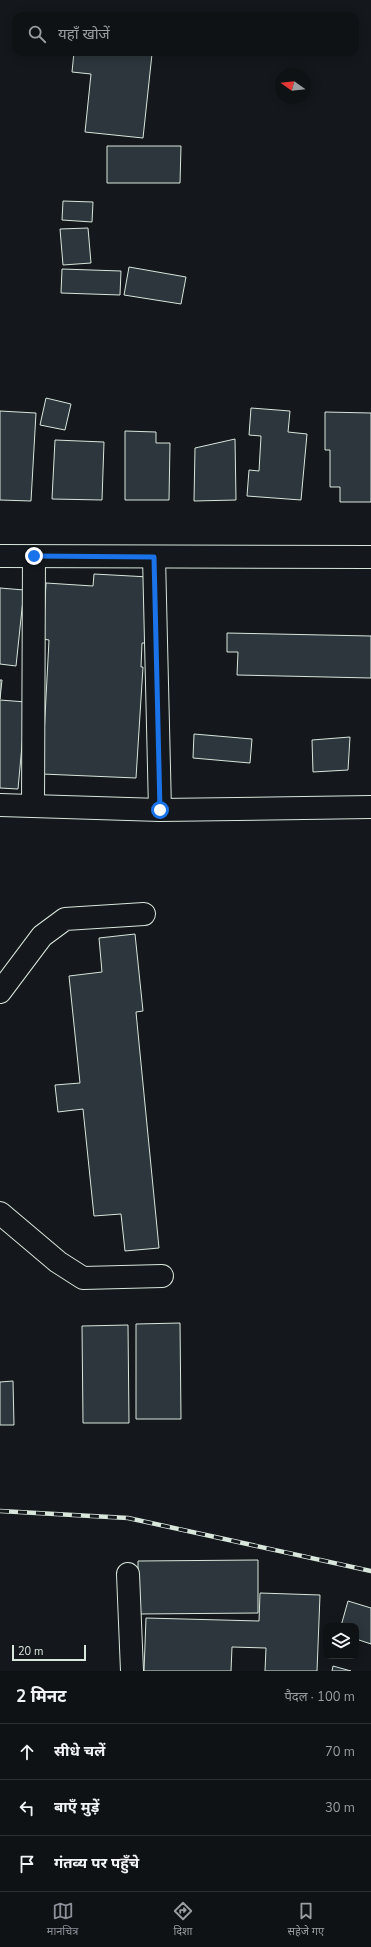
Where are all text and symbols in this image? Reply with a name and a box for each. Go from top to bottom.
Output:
search box [12,12,359,56]
icon: search [26,23,48,45]
text: यहाँ खोजें [58,24,110,44]
north arrow [275,68,311,104]
route end [25,547,43,565]
route start [151,801,169,819]
map controls [323,1623,359,1659]
button: layers [323,1623,359,1659]
scale bar [12,1643,86,1662]
text: 20 m [18,1644,43,1659]
text: 2 मिनट [16,1685,66,1708]
text: पैदल · 100 m [284,1688,355,1706]
icon: ahead [16,1741,38,1763]
text: सीधे चलें [54,1741,105,1761]
text: 70 m [325,1743,355,1761]
icon: left [16,1797,38,1819]
text: बाएँ मुड़ें [54,1797,99,1817]
text: 30 m [325,1799,355,1817]
icon: arrive [16,1853,38,1875]
text: गंतव्य पर पहुँचे [54,1853,139,1873]
tab: मानचित्र [47,1900,78,1939]
tab: दिशा [172,1900,194,1939]
tab: सहेजे गए [288,1900,324,1939]

